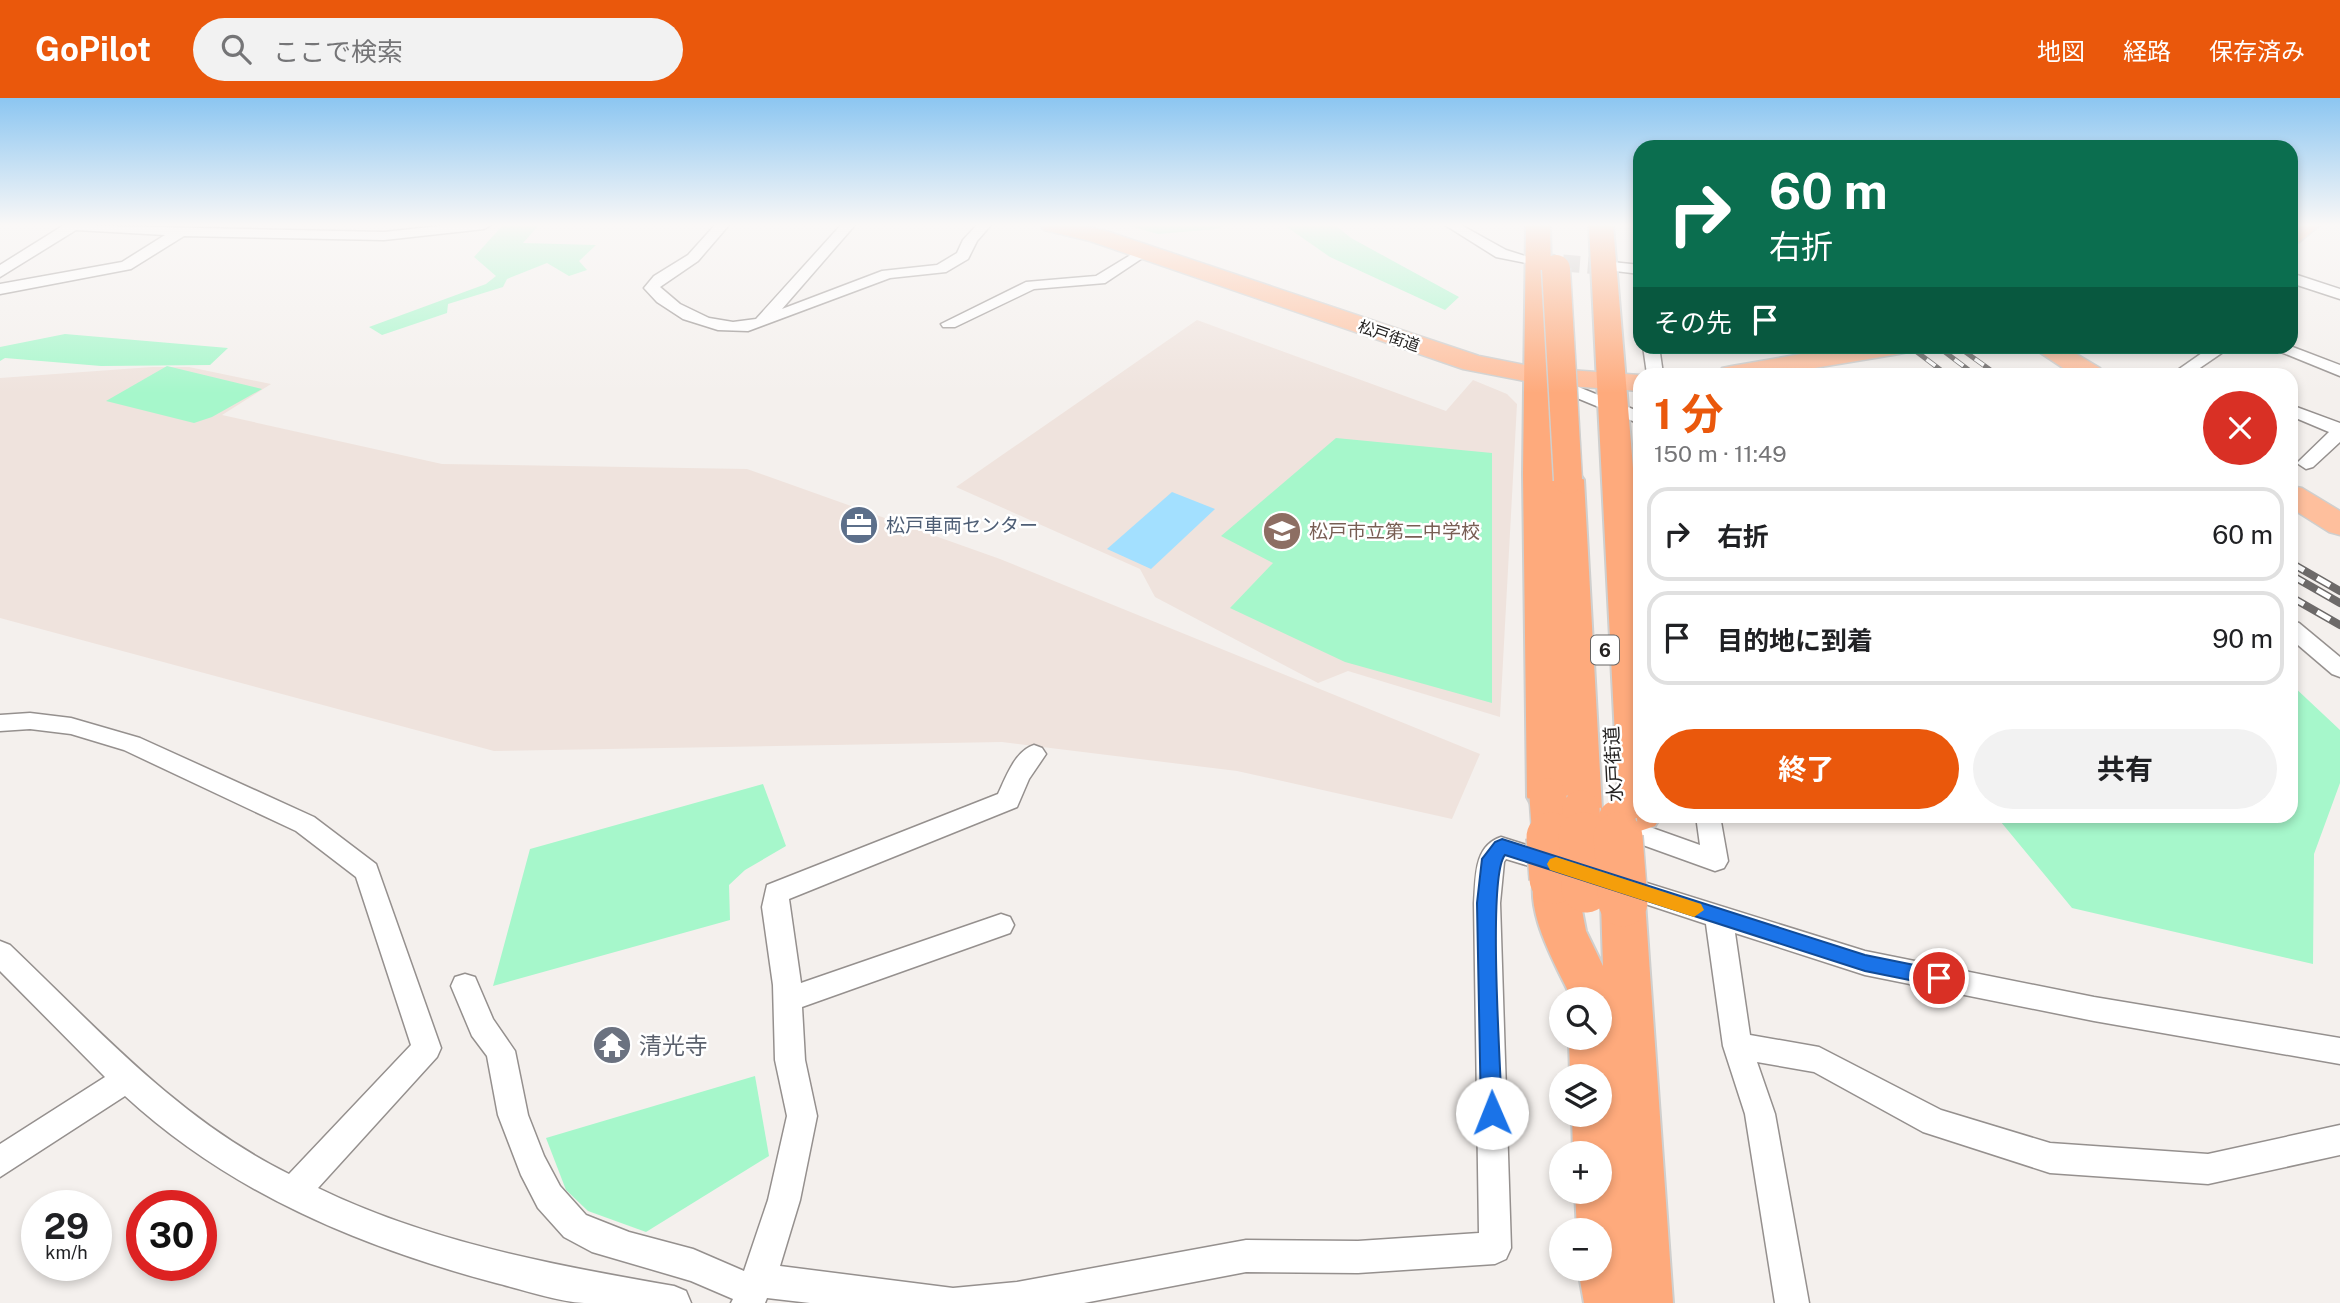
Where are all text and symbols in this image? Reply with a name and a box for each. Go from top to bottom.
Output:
search box [193,18,683,81]
text: GoPilot [35,30,151,68]
icon: search [217,30,255,68]
text: ここで検索 [273,36,403,67]
text: 地図 [2037,37,2085,65]
text: 経路 [2123,37,2171,65]
text: 保存済み [2209,37,2305,65]
text: 60 m [1769,162,1888,220]
icon: right [1654,168,1745,259]
text: 右折 [1769,228,1833,265]
icon: arrive [1746,301,1784,339]
text: その先 [1654,307,1732,338]
street label: 松戸街道 [1356,317,1422,355]
text: 1 分 [1654,389,1723,438]
button: close [2203,391,2277,465]
text: 150 m · 11:49 [1654,440,1787,467]
office icon: 松戸車両センター [838,504,880,546]
school or university icon: 松戸市立第二中学校 [1261,510,1303,552]
place label: 松戸車両センター [886,514,1038,536]
icon: right [1658,515,1696,553]
text: 60 m [2212,519,2273,550]
place label: 松戸市立第二中学校 [1309,520,1480,542]
text: 右折 [1717,521,1769,552]
icon: arrive [1658,619,1696,657]
text: 90 m [2212,623,2273,654]
text: 目的地に到着 [1717,625,1873,656]
road number: 6 [1591,636,1619,664]
street label: 水戸街道 [1600,725,1626,803]
button: 終了 [1654,729,1959,809]
button: 共有 [1973,729,2277,809]
pin [1909,948,1969,1008]
icon: arrive [1920,959,1958,997]
map controls [1549,987,1612,1281]
button: search [1549,987,1612,1050]
temple icon: 清光寺 [591,1024,633,1066]
place label: 清光寺 [639,1032,708,1059]
button: layers [1549,1064,1612,1127]
position arrow [1455,1076,1529,1150]
button: + [1549,1141,1612,1204]
speed limit sign: 30 [126,1190,217,1281]
text: 29 [44,1206,89,1247]
button: − [1549,1218,1612,1281]
text: km/h [45,1242,88,1263]

